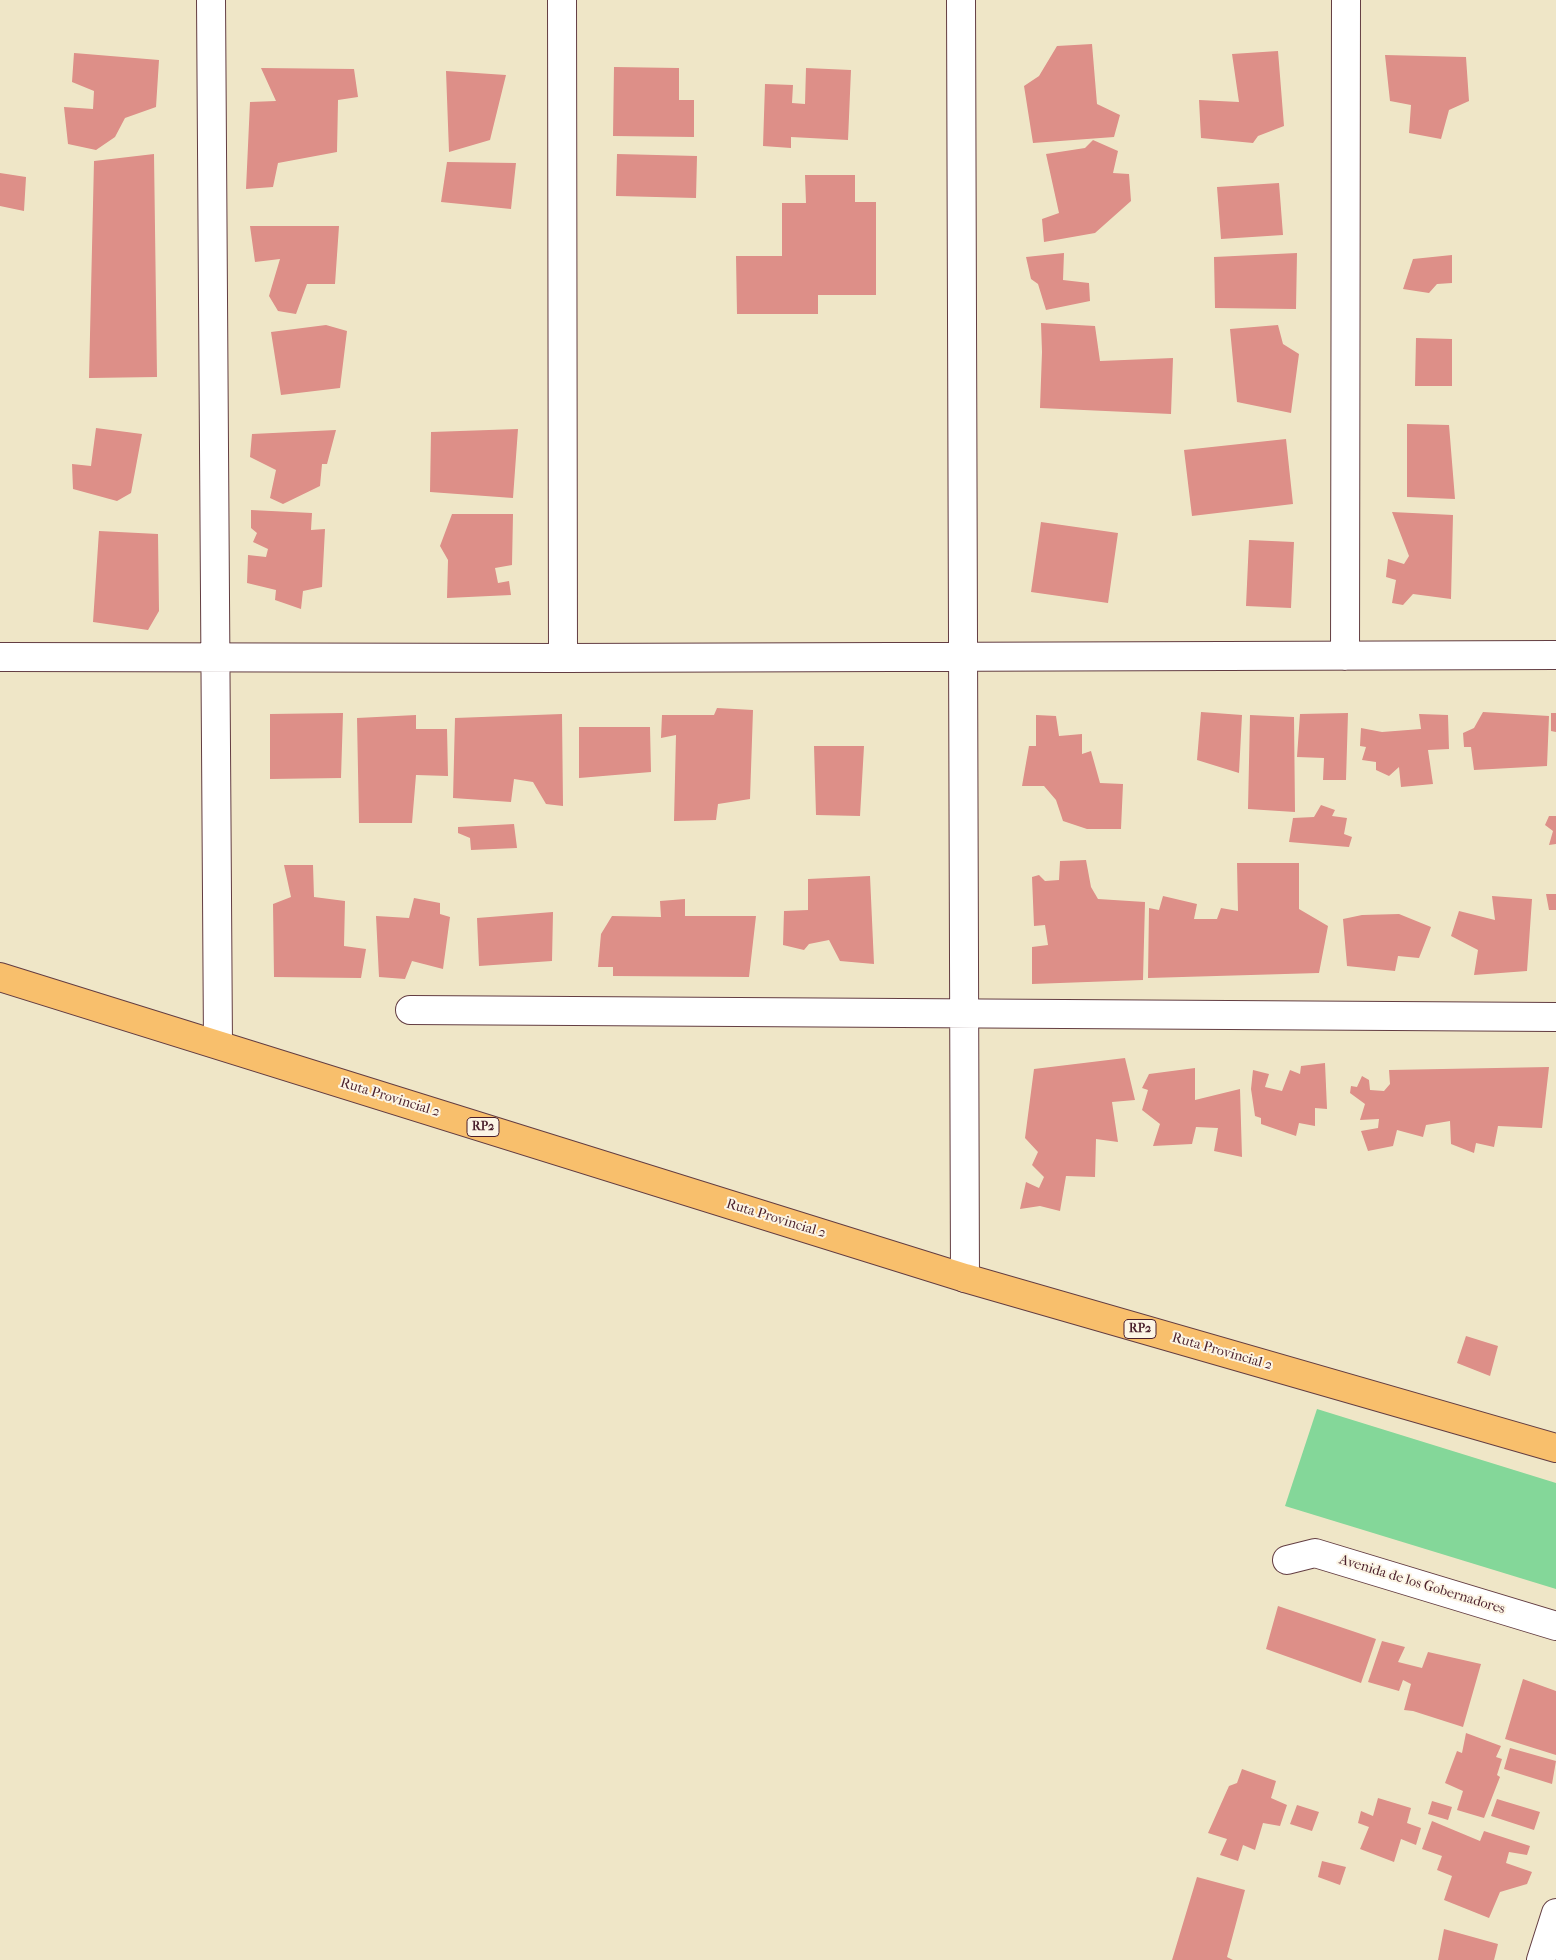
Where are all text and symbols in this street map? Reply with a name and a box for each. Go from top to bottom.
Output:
street label: Ruta Provincial 2 [338,1075,442,1121]
road number: RP2 [467,1118,499,1136]
street label: Ruta Provincial 2 [724,1196,828,1242]
road number: RP2 [1124,1320,1156,1338]
street label: Ruta Provincial 2 [1170,1330,1274,1374]
street label: Avenida de los Gobernadores [1337,1552,1507,1618]

